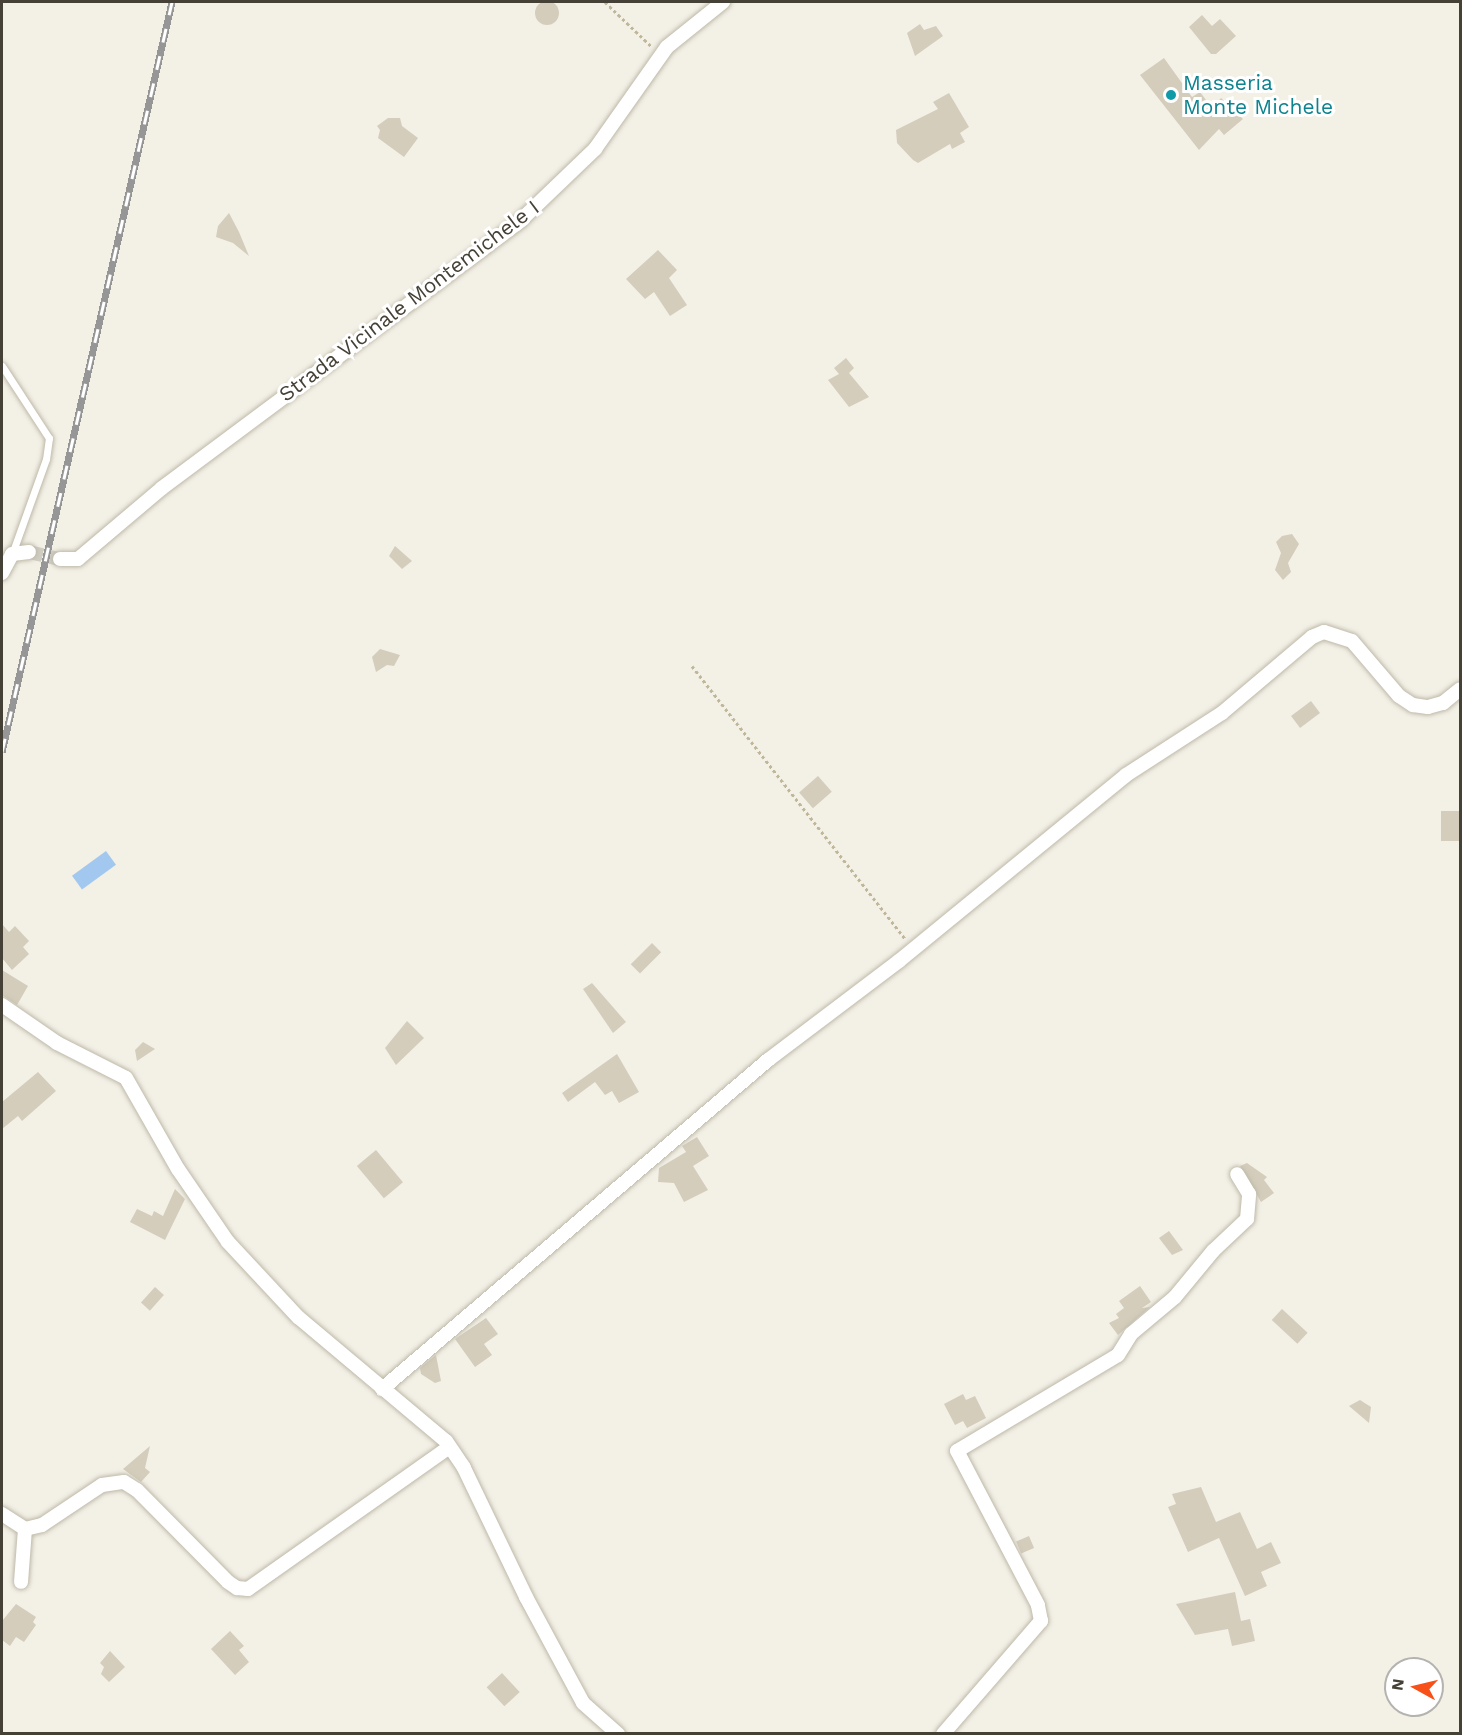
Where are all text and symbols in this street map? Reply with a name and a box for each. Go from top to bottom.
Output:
place label: Masseria Monte Michele [1183,70,1333,120]
marker: Masseria Monte Michele [1164,88,1178,102]
street label: Strada Vicinale Montemichele I [274,195,544,407]
north arrow [1384,1657,1444,1717]
text: N [1387,1678,1408,1692]

